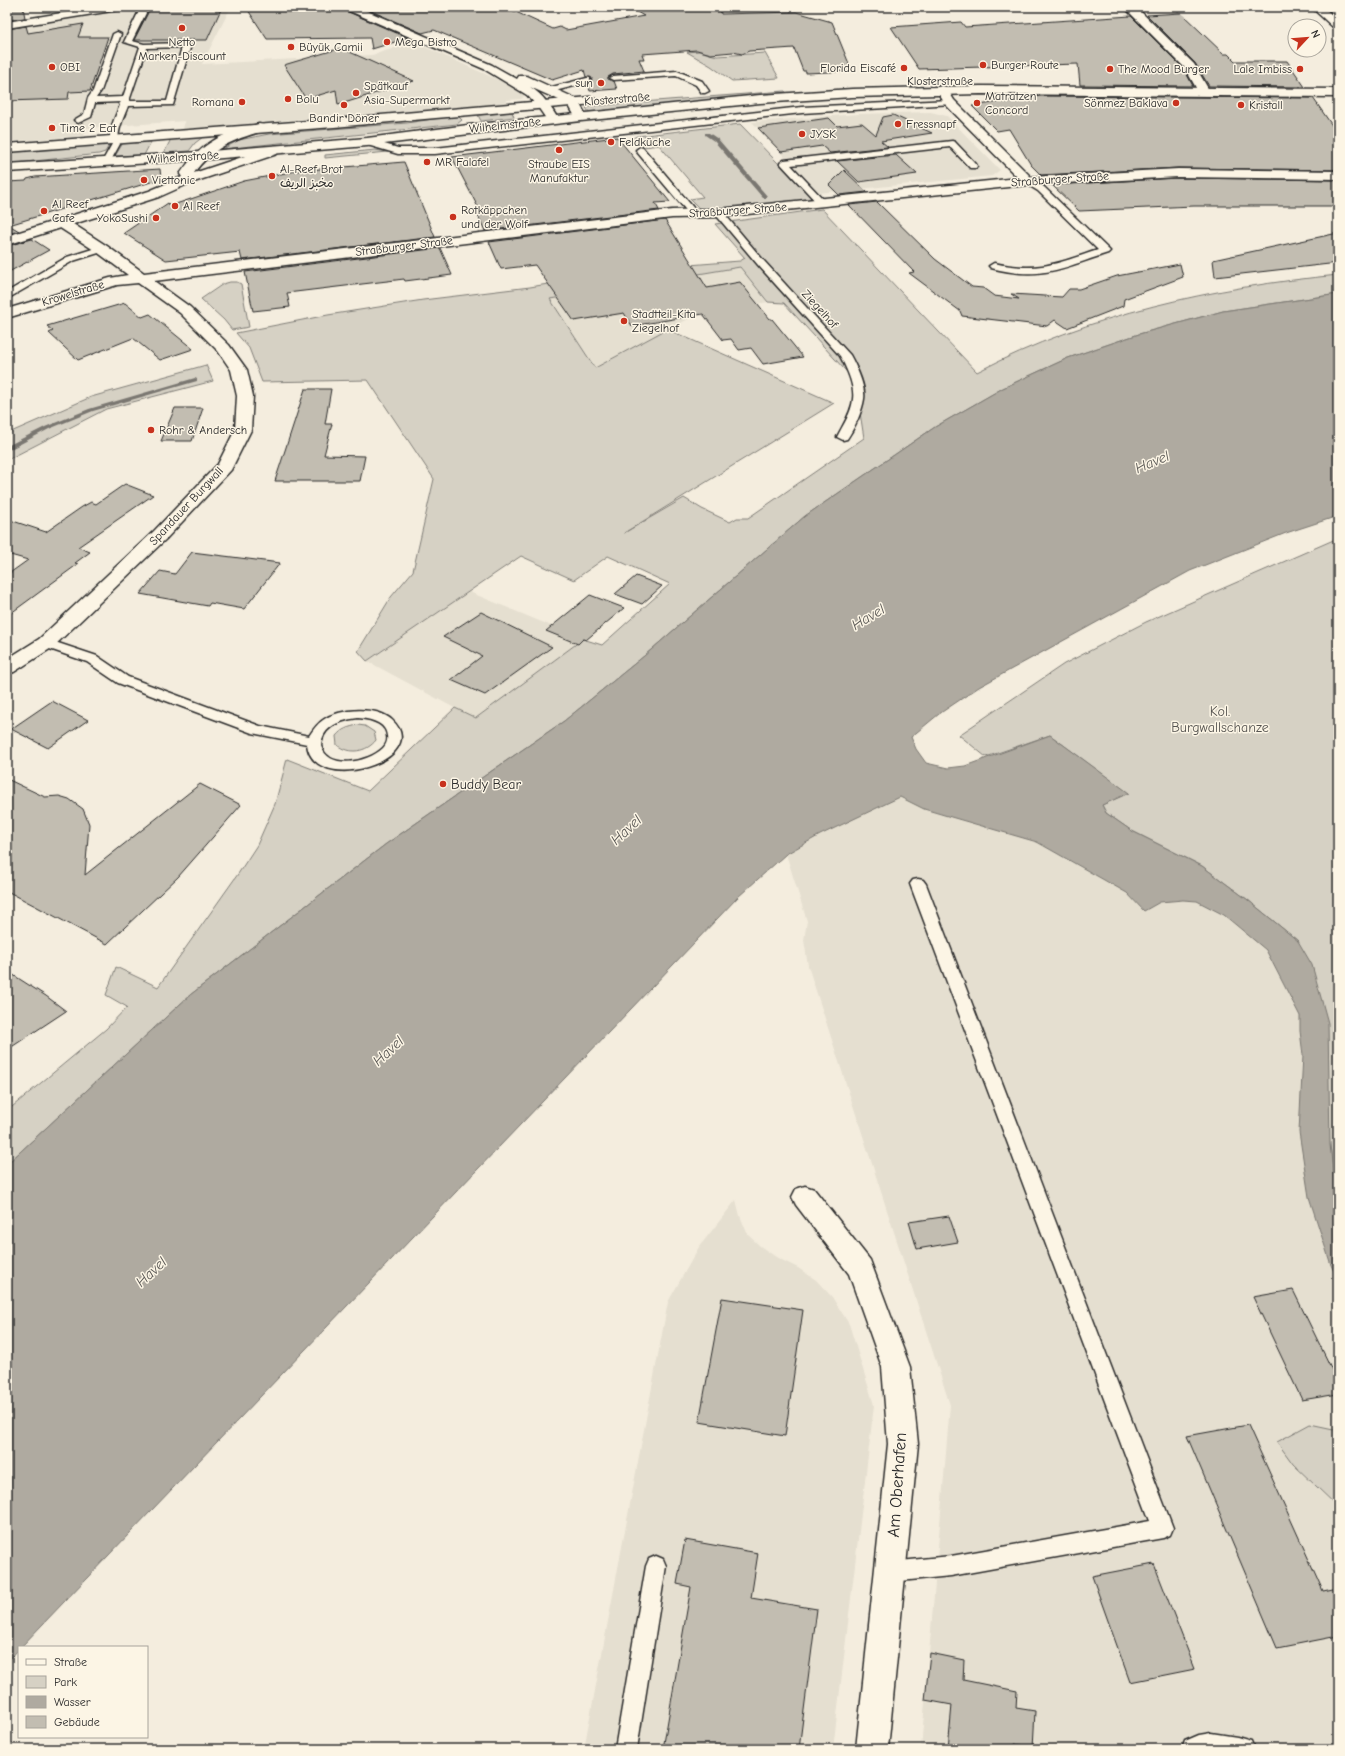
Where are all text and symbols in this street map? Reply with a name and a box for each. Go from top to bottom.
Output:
north arrow [1287,18,1327,58]
marker: Netto Marken-Discount [177,23,187,33]
text: N [1308,28,1323,40]
place label: Netto Marken-Discount [138,35,226,63]
place label: Mega Bistro [395,35,457,49]
marker: Mega Bistro [382,37,392,47]
place label: Büyük Camii [299,40,363,54]
marker: Büyük Camii [286,42,296,52]
place label: Burger Route [991,58,1059,72]
place label: OBI [60,60,80,74]
marker: Burger Route [978,60,988,70]
place label: Florida Eiscafé [820,61,896,75]
marker: OBI [47,62,57,72]
place label: The Mood Burger [1118,62,1209,76]
place label: Lale Imbiss [1234,62,1292,76]
marker: Florida Eiscafé [899,63,909,73]
marker: The Mood Burger [1105,64,1115,74]
marker: Lale Imbiss [1295,64,1305,74]
street label: Klosterstraße [907,74,973,88]
place label: sun [575,76,593,90]
marker: sun [596,78,606,88]
place label: Spätkauf Asia-Supermarkt [364,79,450,107]
marker: Spätkauf Asia-Supermarkt [351,88,361,98]
street label: Klosterstraße [584,89,650,109]
place label: Matratzen Concord [985,89,1036,117]
place label: Bolu [296,92,319,106]
marker: Bolu [283,94,293,104]
place label: Romana [192,95,234,109]
place label: Sönmez Baklava [1084,96,1168,110]
marker: Romana [237,97,247,107]
marker: Matratzen Concord [972,98,982,108]
marker: Sönmez Baklava [1171,98,1181,108]
place label: Kristall [1249,98,1283,112]
marker: Bandir Döner [339,100,349,110]
marker: Kristall [1236,100,1246,110]
place label: Bandir Döner [309,111,379,125]
street label: Wilhelmstraße [468,114,542,136]
place label: Fressnapf [906,117,957,131]
marker: Fressnapf [893,119,903,129]
place label: Time 2 Eat [60,121,117,135]
marker: Time 2 Eat [47,123,57,133]
place label: JYSK [810,127,836,141]
marker: JYSK [797,129,807,139]
place label: Feldküche [619,135,670,149]
marker: Feldküche [606,137,616,147]
marker: Straube EIS Manufaktur [554,145,564,155]
street label: Wilhelmstraße [146,147,220,167]
place label: MR Falafel [435,155,489,169]
marker: MR Falafel [422,157,432,167]
place label: Straube EIS Manufaktur [528,157,590,185]
place label: Al-Reef Brot مخبز الريف [280,162,343,191]
street label: Straßburger Straße [1010,169,1110,189]
marker: Al-Reef Brot مخبز الريف [267,171,277,181]
place label: Viettonic [152,173,195,187]
marker: Viettonic [139,175,149,185]
place label: Al Reef Cafe [52,197,89,225]
place label: Al Reef [183,199,220,213]
street label: Straßburger Straße [688,200,788,220]
marker: Al Reef [170,201,180,211]
place label: Rotkäppchen und der Wolf [461,203,528,231]
marker: Al Reef Cafe [39,206,49,216]
place label: YokoSushi [96,211,148,225]
marker: Rotkäppchen und der Wolf [448,212,458,222]
marker: YokoSushi [151,213,161,223]
street label: Straßburger Straße [354,233,454,259]
street label: Krowelstraße [40,277,106,309]
street label: Ziegelhof [799,287,841,332]
place label: Stadtteil-Kita Ziegelhof [632,307,696,335]
marker: Stadtteil-Kita Ziegelhof [619,316,629,326]
place label: Rohr & Andersch [159,423,247,437]
marker: Rohr & Andersch [146,425,156,435]
water label: Havel [1132,446,1173,477]
street label: Spandauer Burgwall [146,464,226,548]
water label: Havel [848,600,889,634]
park label: Kol. Burgwallschanze [1171,703,1269,736]
place label: Buddy Bear [451,776,522,793]
marker: Buddy Bear [438,779,448,789]
water label: Havel [607,811,646,849]
water label: Havel [369,1032,408,1070]
water label: Havel [132,1253,171,1291]
street label: Am Oberhafen [884,1432,910,1538]
legend [18,1646,148,1738]
text: Straße [54,1655,87,1669]
text: Park [54,1675,77,1689]
text: Wasser [54,1695,91,1709]
text: Gebäude [54,1715,100,1729]

